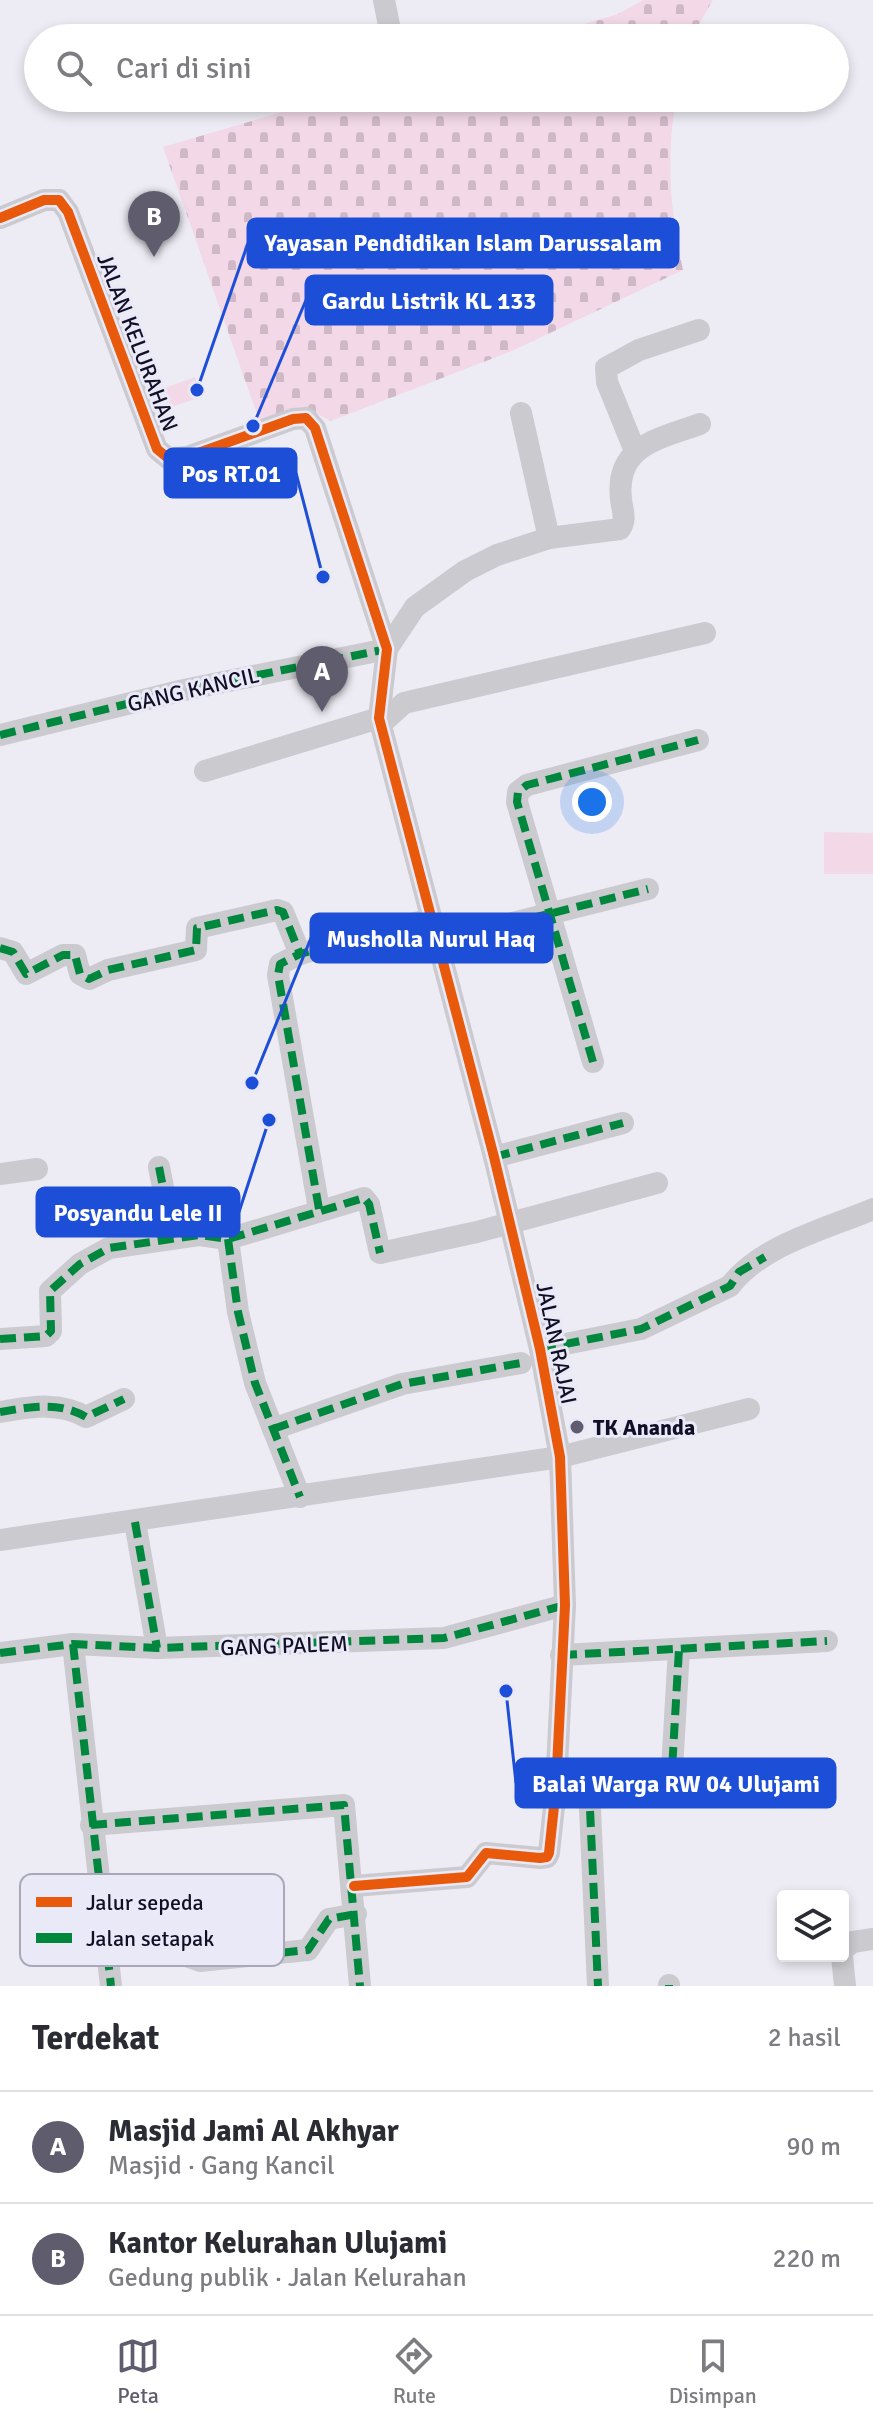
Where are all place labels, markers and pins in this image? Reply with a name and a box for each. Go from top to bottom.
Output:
pin: B [128,191,180,257]
callout: Yayasan Pendidikan Islam Darussalam [248,219,678,267]
callout: Gardu Listrik KL 133 [306,276,552,324]
callout: Pos RT.01 [165,449,296,497]
pin: A [296,646,348,712]
callout: Musholla Nurul Haq [311,914,552,962]
callout: Posyandu Lele II [37,1188,239,1236]
place label: TK Ananda [593,1414,695,1441]
marker: TK Ananda [568,1418,586,1436]
callout: Balai Warga RW 04 Ulujami [516,1759,835,1807]

